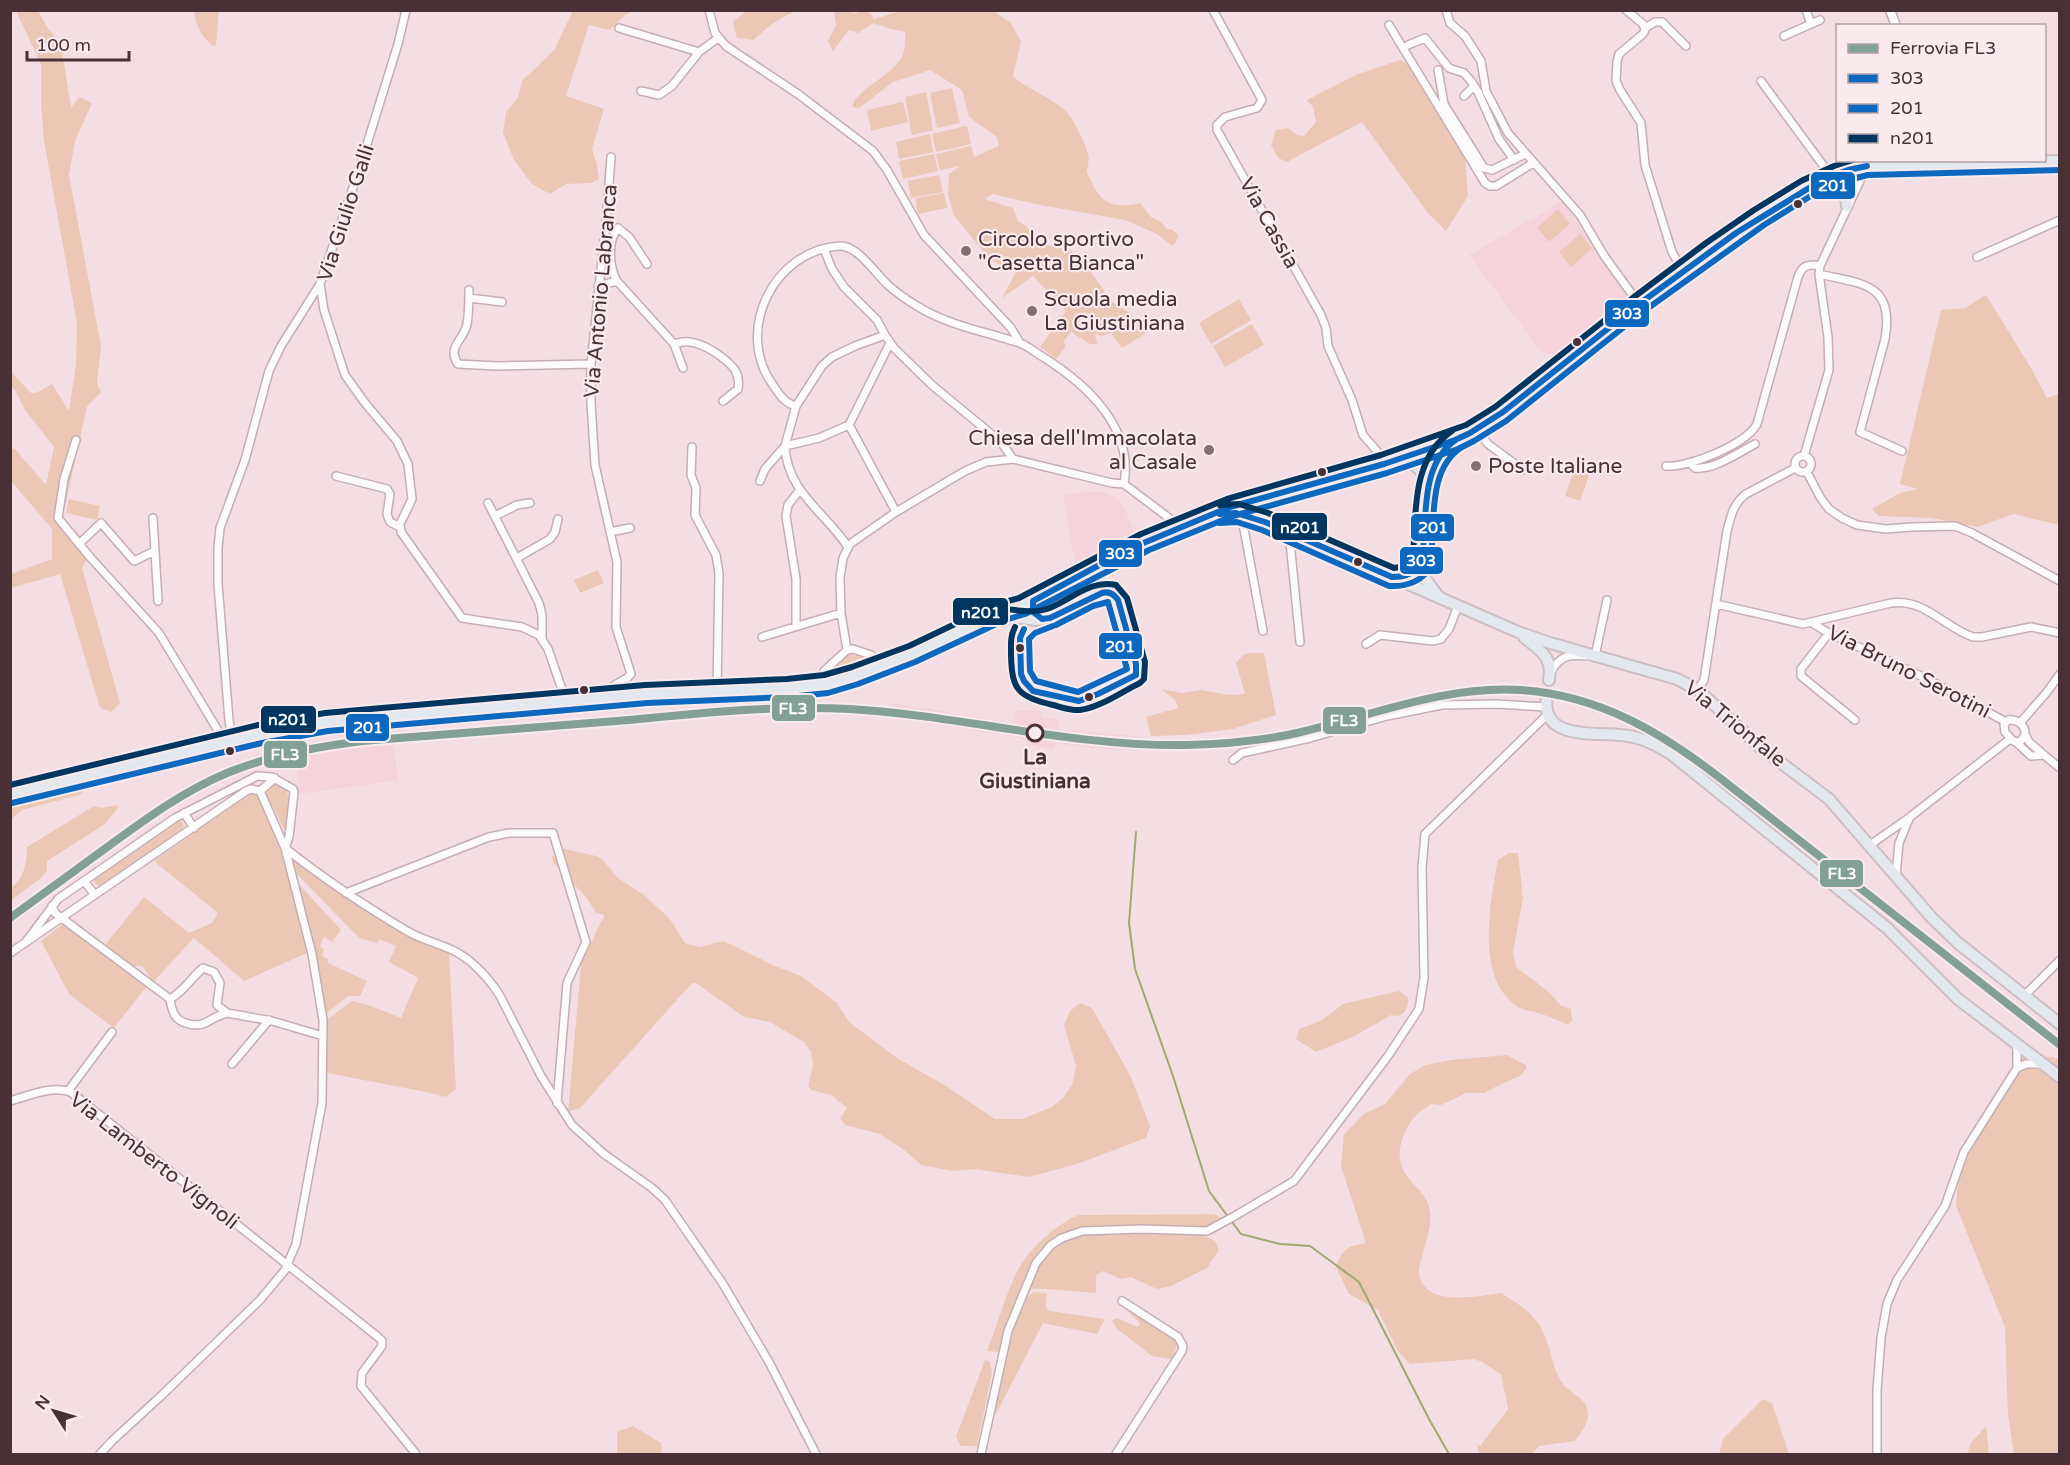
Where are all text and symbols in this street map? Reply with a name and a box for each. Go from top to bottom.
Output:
scale bar [27,24,129,62]
legend [1836,24,2046,162]
text: 100 m [36,34,91,56]
text: Ferrovia FL3 [1890,37,1996,59]
text: 303 [1890,67,1924,89]
text: 201 [1890,97,1924,119]
text: n201 [1890,127,1935,149]
street label: Via Giulio Galli [312,141,380,285]
line badge: 201 [1810,171,1856,200]
street label: Via Cassia [1234,173,1304,273]
text: 201 [1818,176,1848,196]
street label: Via Antonio Labranca [579,183,623,399]
unlabelled marker [1792,198,1804,210]
place label: Circolo sportivo "Casetta Bianca" [978,227,1144,276]
marker: Circolo sportivo "Casetta Bianca" [959,244,973,258]
place label: Scuola media La Giustiniana [1044,287,1185,336]
line badge: 303 [1604,299,1650,328]
marker: Scuola media La Giustiniana [1025,304,1039,318]
text: 303 [1612,304,1642,324]
unlabelled marker [1571,336,1583,348]
place label: Chiesa dell'Immacolata al Casale [968,426,1197,475]
marker: Chiesa dell'Immacolata al Casale [1202,443,1216,457]
place label: Poste Italiane [1488,454,1622,479]
marker: Poste Italiane [1469,459,1483,473]
unlabelled marker [1316,466,1328,478]
line badge: n201 [1271,512,1328,541]
line badge: 201 [1410,513,1455,542]
text: n201 [1280,518,1320,538]
text: 201 [1418,518,1448,538]
line badge: 303 [1098,539,1143,568]
text: 303 [1105,544,1135,564]
line badge: 303 [1399,546,1444,575]
text: 303 [1406,551,1436,571]
unlabelled marker [1352,556,1364,568]
line badge: n201 [952,597,1009,626]
text: n201 [961,603,1001,623]
street label: Via Bruno Serotini [1823,620,1995,724]
line badge: 201 [1098,632,1143,660]
text: 201 [1105,637,1135,657]
unlabelled marker [1014,642,1026,654]
street label: Via Trionfale [1679,675,1791,773]
unlabelled marker [578,684,590,696]
unlabelled marker [1083,691,1095,703]
line badge: FL3 [771,694,816,722]
text: FL3 [779,699,808,719]
line badge: n201 [260,705,317,734]
line badge: FL3 [1322,706,1367,735]
text: n201 [268,710,308,730]
text: FL3 [1330,711,1359,731]
line badge: 201 [345,713,390,742]
text: 201 [353,718,383,738]
marker: La Giustiniana [1026,724,1044,742]
line badge: FL3 [263,740,308,769]
unlabelled marker [224,745,236,757]
text: FL3 [271,745,300,765]
place label: La Giustiniana [979,745,1091,794]
line badge: FL3 [1819,859,1864,888]
text: FL3 [1828,864,1857,884]
street label: Via Lamberto Vignoli [64,1087,244,1235]
north arrow [24,1381,84,1441]
text: N [31,1391,55,1414]

